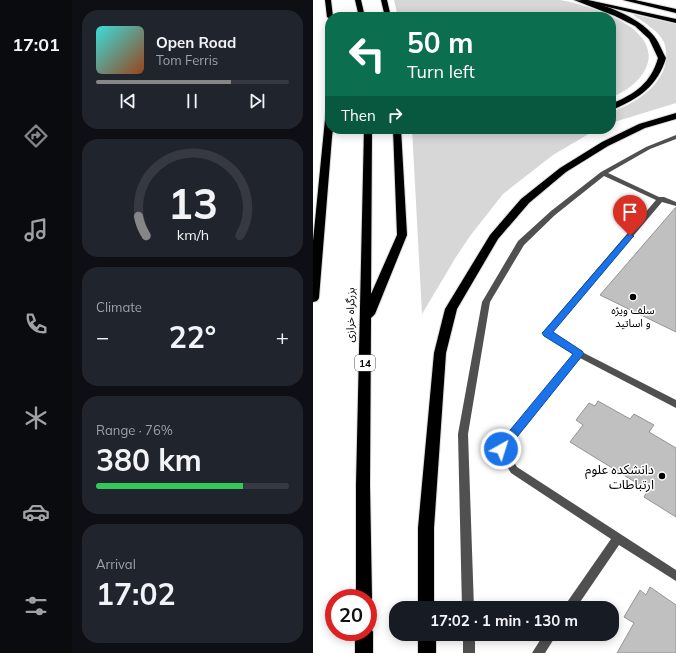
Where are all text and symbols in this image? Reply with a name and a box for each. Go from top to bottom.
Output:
text: 50 m [407,25,473,60]
icon: left [341,28,393,80]
text: 17:01 [12,33,60,56]
text: Open Road [156,33,236,52]
text: Tom Ferris [156,52,218,68]
text: Turn left [407,60,475,83]
icon: previous [117,90,139,112]
icon: pause [181,90,203,112]
icon: next [246,90,268,112]
icon: right [384,104,406,126]
text: Then [341,106,376,125]
icon: directions [22,122,50,150]
text: 13 [168,177,217,229]
pin [613,195,647,236]
icon: arrive [619,201,641,223]
icon: music [22,216,50,244]
text: km/h [176,225,209,243]
street label: بزرگراه خرازی [343,287,358,343]
marker: سلف ویژه و اساتید [628,292,638,302]
text: Climate [96,299,142,315]
place label: سلف ویژه و اساتید [611,303,655,330]
icon: phone [22,310,50,338]
text: 22° [169,318,216,356]
text: − [96,323,109,351]
text: + [276,323,289,351]
road number: 14 [355,355,375,371]
icon: climate [22,404,50,432]
text: Range · 76% [96,422,173,438]
position arrow [480,428,522,470]
text: 380 km [96,441,202,479]
place label: دانشکده علوم ارتباطات [585,461,654,492]
marker: دانشکده علوم ارتباطات [657,471,667,481]
icon: car [22,498,50,526]
text: Arrival [96,556,136,572]
text: 17:02 [96,575,175,613]
speed limit sign: 20 [325,589,377,641]
icon: filters [22,592,50,620]
text: 17:02 · 1 min · 130 m [430,611,578,630]

